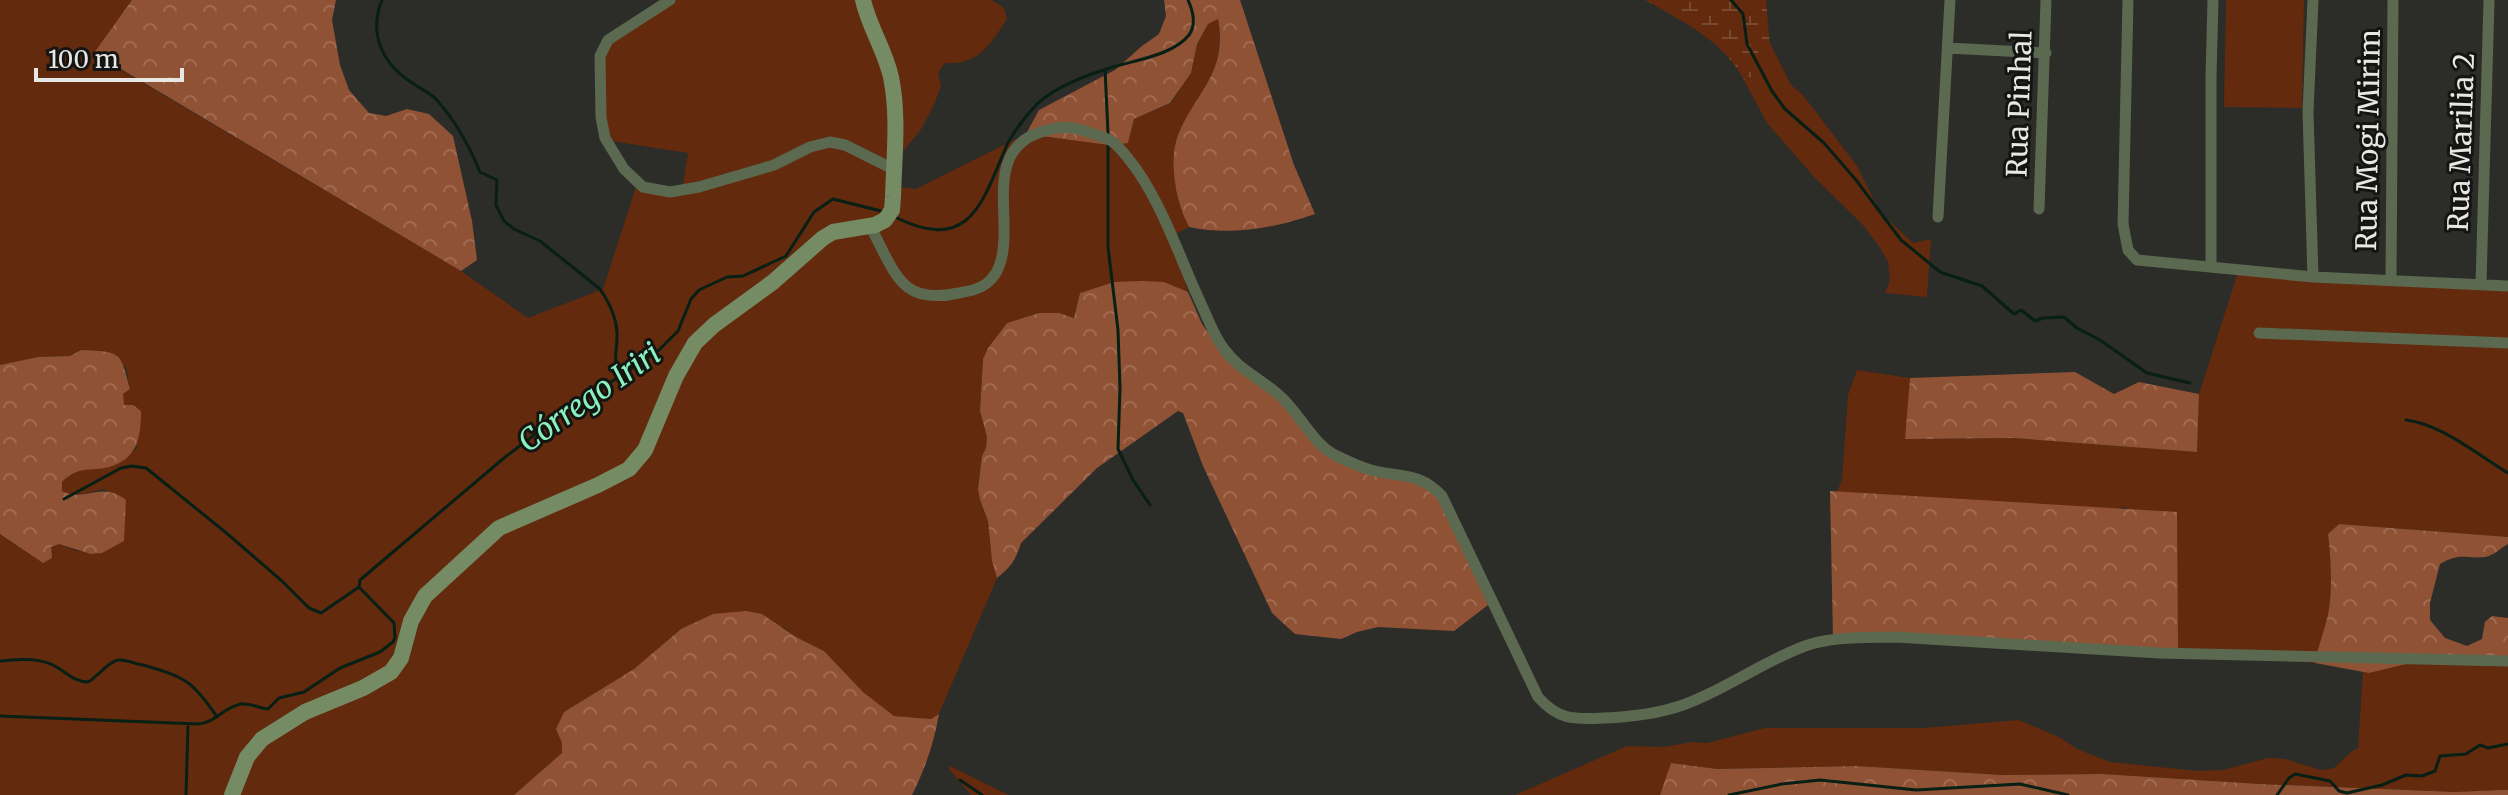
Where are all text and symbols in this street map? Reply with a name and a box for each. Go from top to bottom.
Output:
street label: Rua Mogi Mirim [2348,29,2388,251]
street label: Rua Pinhal [1998,30,2040,178]
scale bar [36,32,182,82]
text: 100 m [48,44,119,75]
street label: Rua Marilia 2 [2440,52,2482,232]
water label: Córrego Iriri [510,334,668,460]

